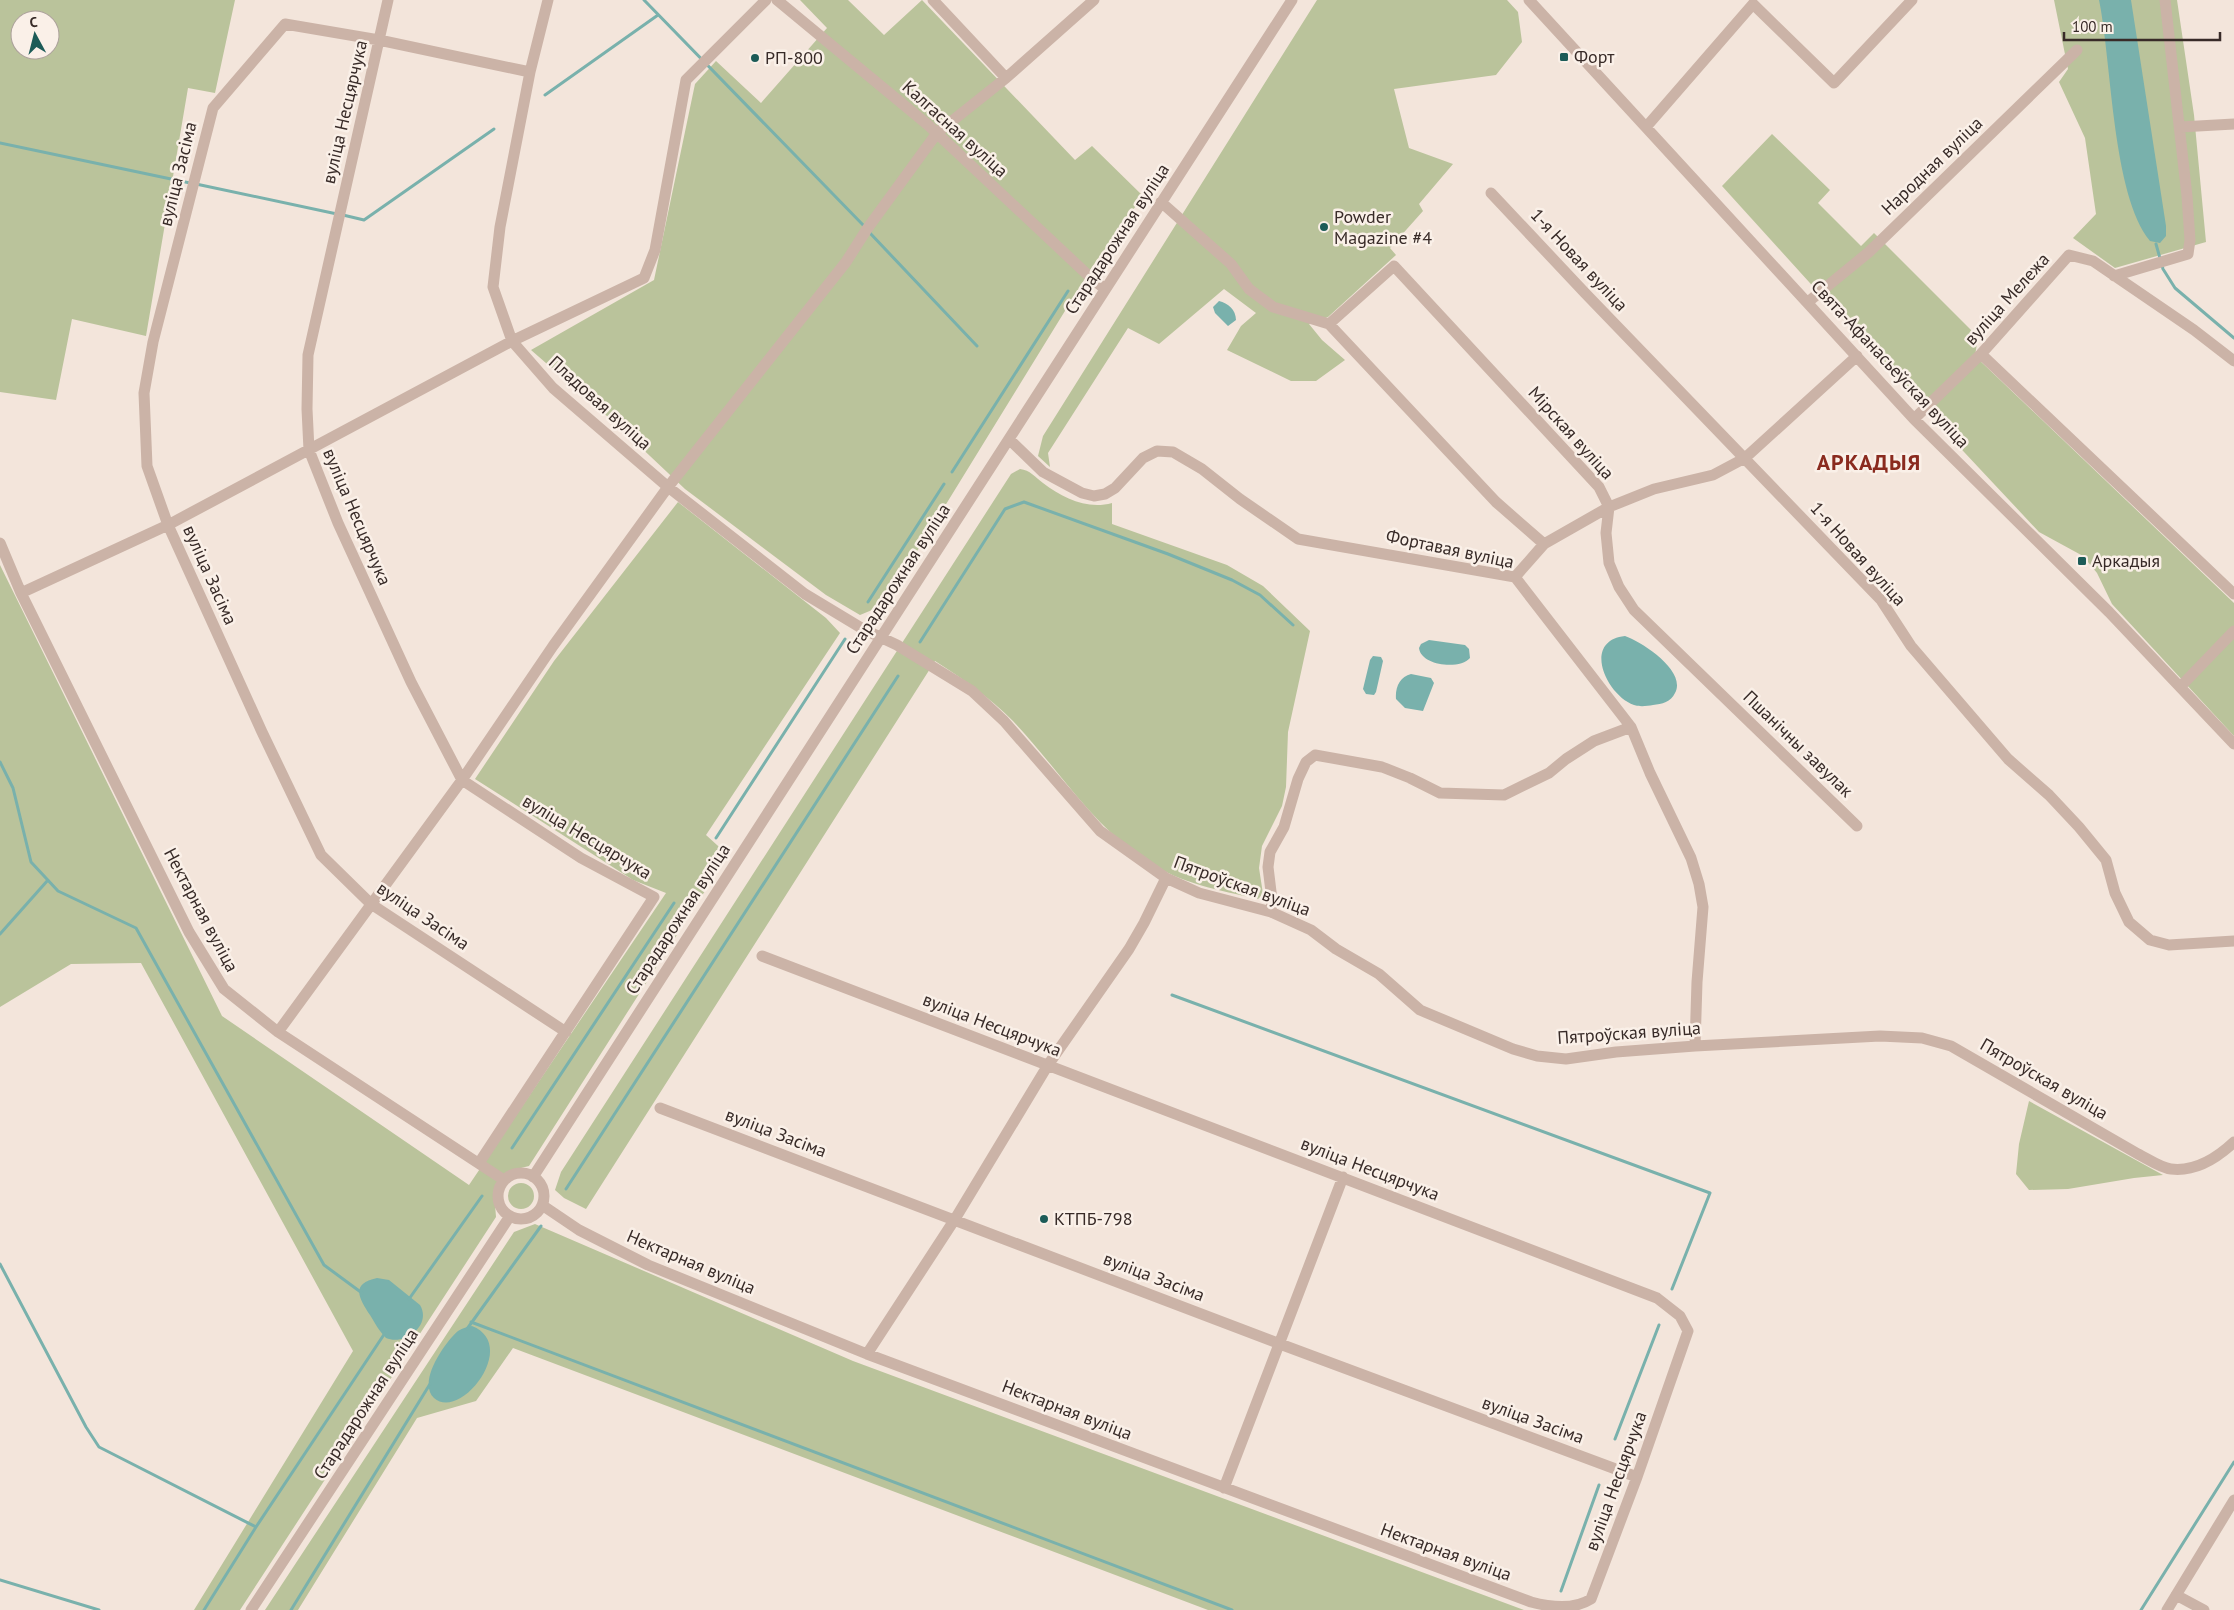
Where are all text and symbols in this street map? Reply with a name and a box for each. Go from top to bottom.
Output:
north arrow [10,10,60,60]
scale bar [2064,10,2220,42]
text: С [28,13,39,32]
text: 100 m [2072,17,2113,36]
street label: вуліца Несцярчука [317,38,372,186]
place label: Форт [1574,45,1615,68]
place label: РП-800 [765,46,823,69]
marker: Форт [1558,51,1570,63]
marker: РП-800 [749,52,761,64]
street label: Калгасная вуліца [898,75,1013,182]
street label: Народная вуліца [1876,112,1987,220]
street label: вуліца Засіма [153,119,202,228]
street label: Старадарожная вуліца [1059,159,1174,319]
street label: 1-я Новая вуліца [1526,203,1633,316]
place label: Powder Magazine #4 [1334,205,1432,249]
marker: Powder Magazine #4 [1318,221,1330,233]
street label: вуліца Мележа [1959,248,2054,350]
street label: Свята-Афанасьеўская вуліца [1806,275,1974,453]
street label: Пладовая вуліца [544,350,656,455]
street label: Мірская вуліца [1523,381,1619,484]
street label: вуліца Несцярчука [318,445,397,589]
district label: АРКАДЫЯ [1817,448,1921,476]
street label: 1-я Новая вуліца [1806,497,1911,611]
street label: Старадарожная вуліца [840,499,955,659]
street label: вуліца Засіма [178,521,243,628]
street label: Фортавая вуліца [1384,524,1516,573]
place label: Аркадыя [2092,549,2160,572]
marker: Аркадыя [2076,555,2088,567]
street label: Пшанічны завулак [1738,685,1859,802]
street label: вуліца Несцярчука [518,789,656,884]
street label: Старадарожная вуліца [620,839,735,999]
street label: Нектарная вуліца [159,844,244,976]
street label: Пятроўская вуліца [1171,850,1314,921]
street label: вуліца Засіма [373,876,474,955]
street label: вуліца Несцярчука [920,988,1065,1062]
street label: Пятроўская вуліца [1556,1016,1702,1049]
street label: Пятроўская вуліца [1976,1033,2112,1124]
street label: вуліца Засіма [722,1103,830,1162]
street label: вуліца Несцярчука [1298,1132,1443,1206]
place label: КТПБ-798 [1054,1207,1132,1230]
marker: КТПБ-798 [1038,1213,1050,1225]
street label: Нектарная вуліца [623,1224,759,1299]
street label: вуліца Засіма [1100,1247,1208,1306]
street label: Старадарожная вуліца [308,1324,423,1484]
street label: Нектарная вуліца [999,1374,1135,1445]
street label: вуліца Засіма [1479,1390,1587,1449]
street label: вуліца Несцярчука [1580,1408,1651,1554]
street label: Нектарная вуліца [1378,1517,1515,1586]

